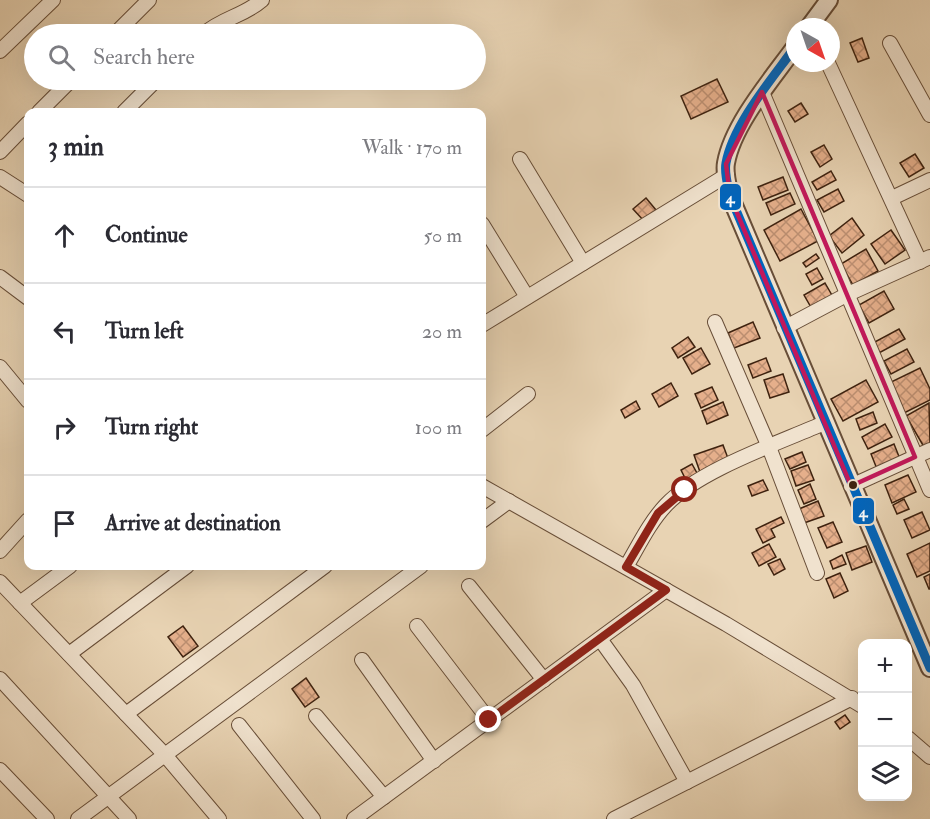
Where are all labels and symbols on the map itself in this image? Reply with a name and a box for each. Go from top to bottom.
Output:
north arrow [786,18,840,72]
line badge: 4 [719,183,742,211]
text: 4 [725,188,736,208]
route start [671,476,697,502]
unlabelled marker [847,479,859,491]
line badge: 4 [852,497,875,525]
text: 4 [858,502,869,522]
route end [475,706,501,732]

